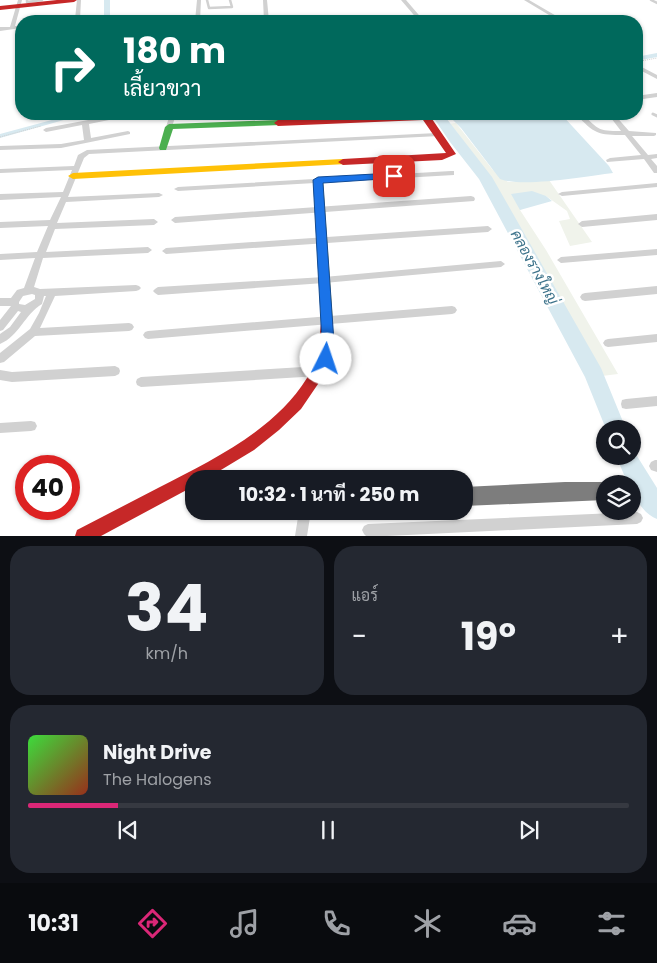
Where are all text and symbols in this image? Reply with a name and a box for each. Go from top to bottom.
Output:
text: 180 m [123,26,226,75]
icon: right [40,35,105,100]
text: เลี้ยวขวา [123,73,201,104]
pin [373,155,415,197]
icon: arrive [380,162,408,190]
water label: คลองรางใหญ่ [506,226,565,309]
position arrow [299,332,351,384]
map controls [596,420,641,520]
button: search [596,420,641,465]
speed limit sign: 40 [15,455,80,520]
button: layers [596,475,641,520]
text: 10:32 · 1 นาที · 250 m [239,481,419,508]
text: 34 [125,563,208,654]
text: แอร์ [352,584,378,607]
text: 19° [461,610,516,663]
text: − [352,617,367,656]
text: + [610,617,629,656]
text: km/h [145,642,188,665]
text: Night Drive [103,739,212,766]
text: The Halogens [103,768,211,791]
icon: previous [114,816,142,844]
icon: pause [314,816,342,844]
icon: next [515,816,543,844]
icon: directions [135,906,170,941]
icon: music [227,906,262,941]
icon: phone [319,906,354,941]
icon: climate [410,906,445,941]
icon: car [502,906,537,941]
icon: filters [594,906,629,941]
text: 10:31 [28,908,79,939]

